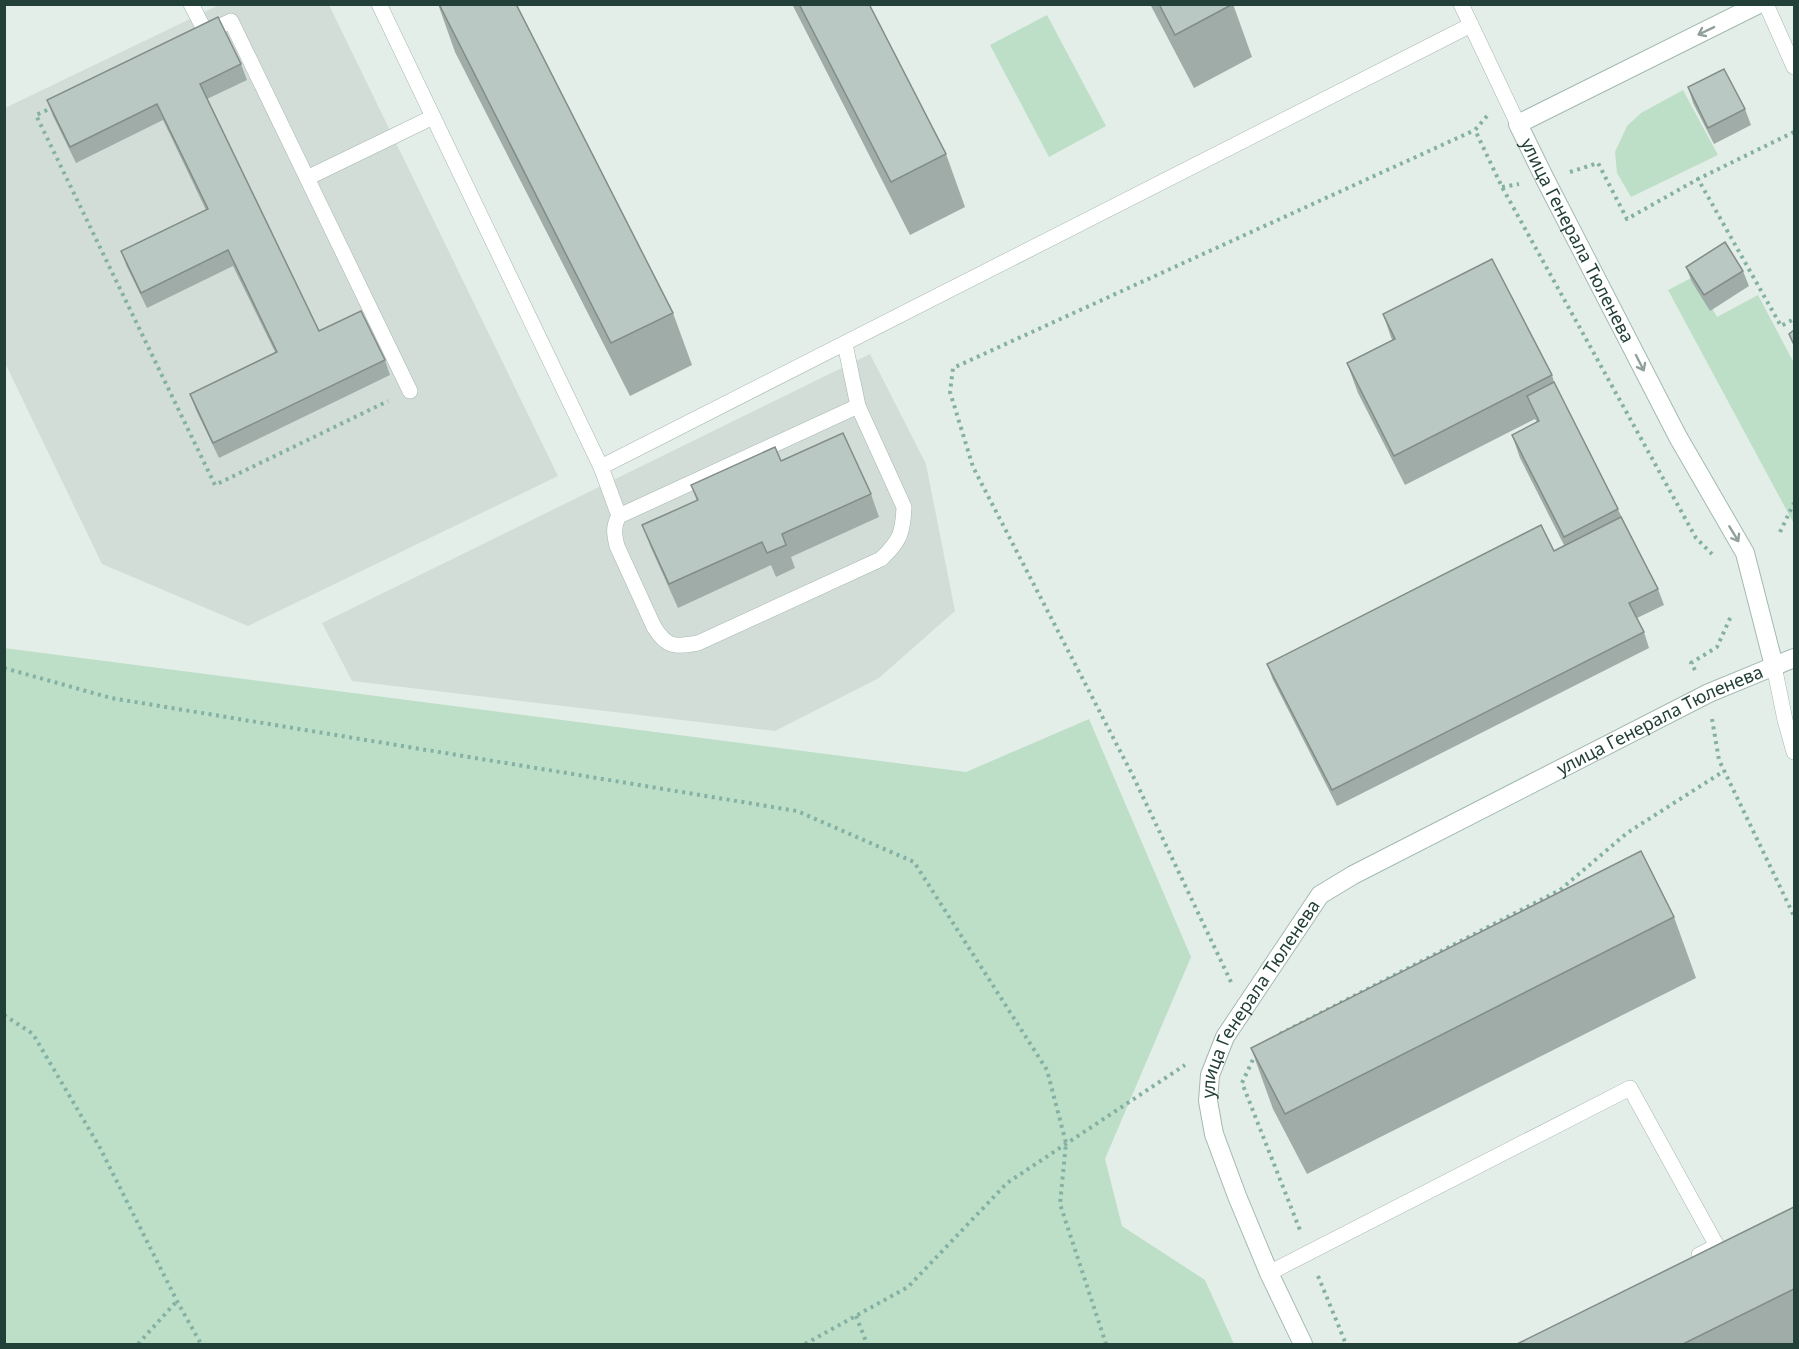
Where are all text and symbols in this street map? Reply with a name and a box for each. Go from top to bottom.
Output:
one-way arrow [1698,25,1716,37]
street label: улица Генерала Тюленева [1516,134,1640,347]
one-way arrow [1634,354,1646,372]
one-way arrow [1729,525,1741,542]
street label: улица Генерала Тюленева [1552,659,1766,780]
street label: улица Генерала Тюленева [1195,895,1325,1099]

